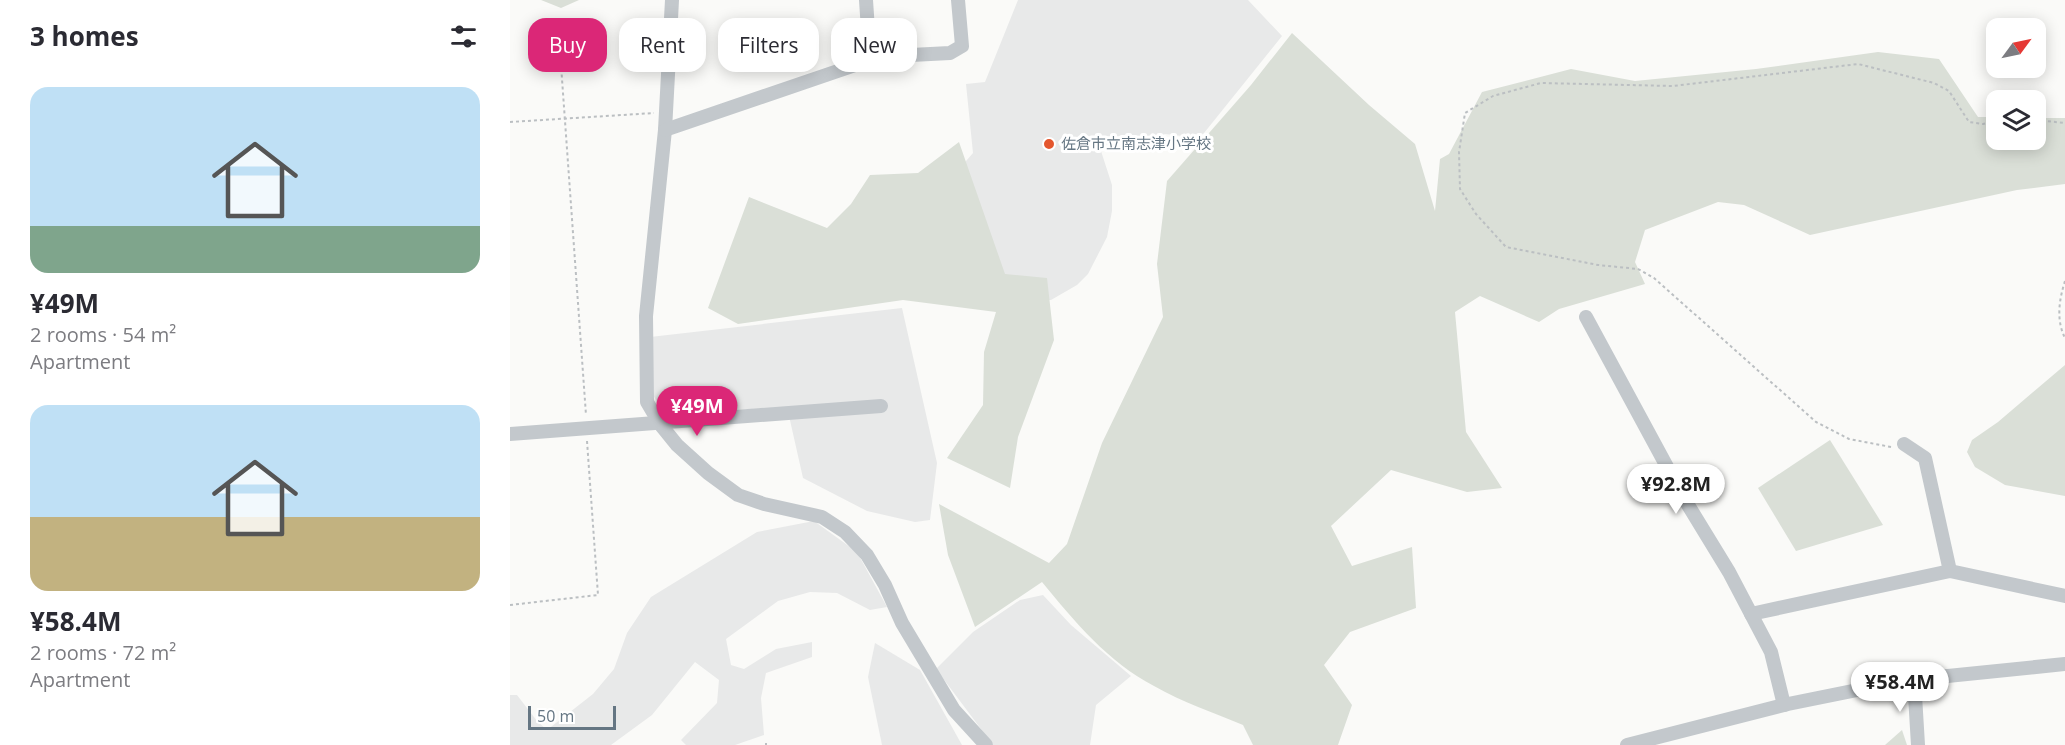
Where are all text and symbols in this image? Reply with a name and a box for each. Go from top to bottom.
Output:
text: 3 homes [30,18,139,54]
chip: Buy [528,18,607,72]
chip: Rent [619,18,706,72]
chip: Filters [718,18,819,72]
chip: New [831,18,917,72]
north arrow [1986,18,2046,78]
map controls [1986,18,2046,150]
icon: filters [447,20,480,53]
button: layers [1986,90,2046,150]
icon: home [201,126,309,234]
place label: 佐倉市立南志津小学校 [1061,133,1211,153]
marker: 佐倉市立南志津小学校 [1042,137,1056,151]
text: ¥49M [30,285,99,321]
text: 2 rooms · 54 m² [30,321,176,348]
text: Apartment [30,348,130,375]
pin: ¥49M [661,386,733,437]
text: ¥49M [670,392,724,419]
icon: home [201,444,309,552]
pin: ¥92.8M [1627,464,1725,515]
text: ¥92.8M [1641,470,1711,497]
text: ¥58.4M [30,603,121,639]
text: 2 rooms · 72 m² [30,639,176,666]
pin: ¥58.4M [1851,662,1949,713]
text: Apartment [30,666,130,693]
text: ¥58.4M [1865,668,1935,695]
scale bar [528,703,616,730]
text: 50 m [537,705,574,727]

